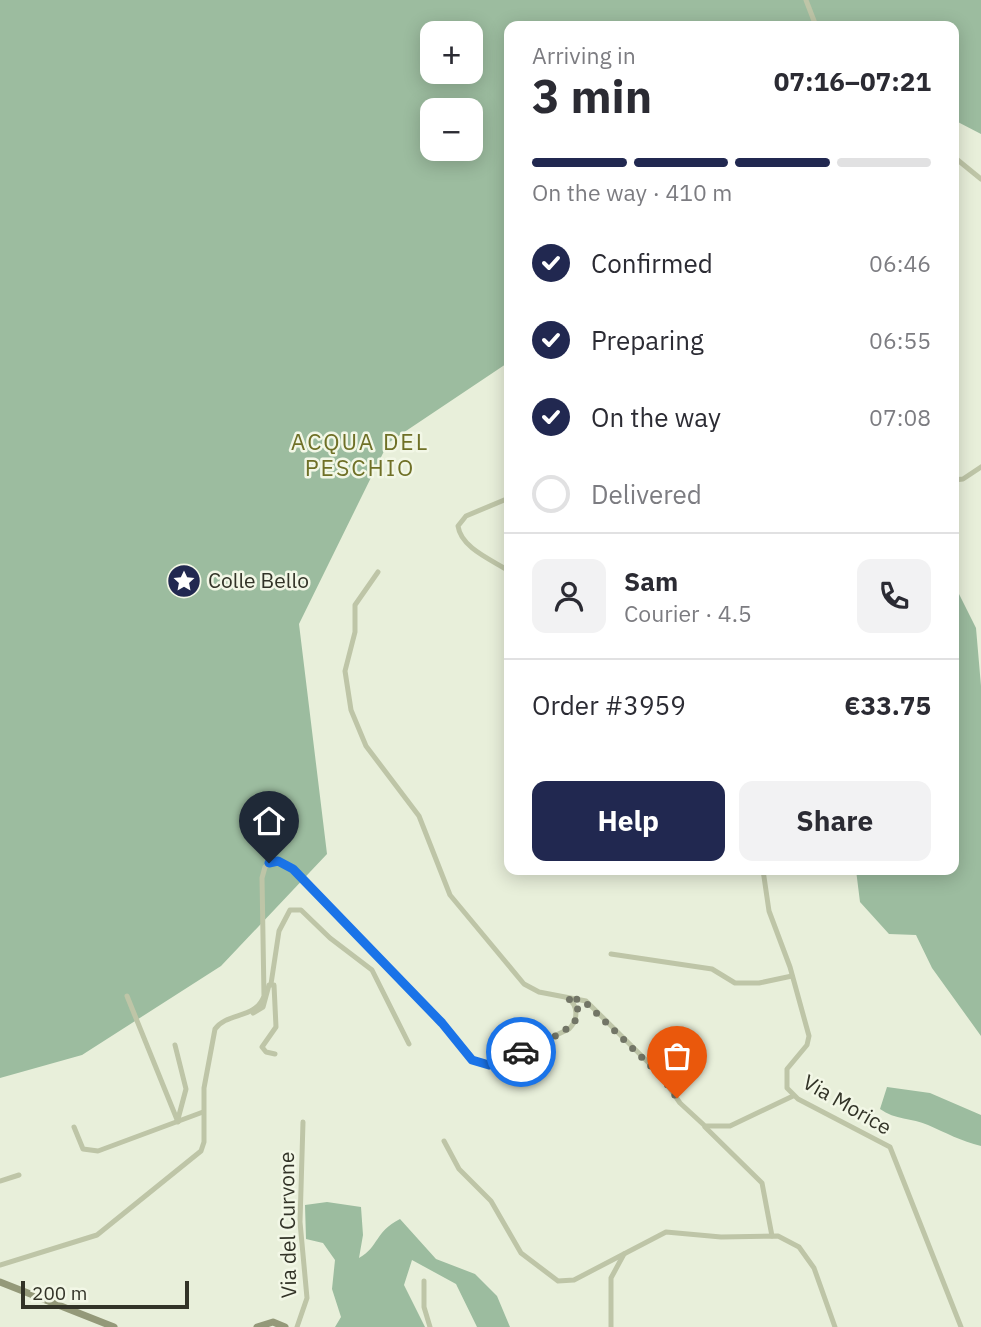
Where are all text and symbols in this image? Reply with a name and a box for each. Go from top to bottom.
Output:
map controls [420,21,483,161]
button: + [420,21,483,84]
text: Arriving in [532,40,636,70]
text: 07:16–07:21 [774,64,931,98]
text: 3 min [532,66,652,126]
button: − [420,98,483,161]
text: On the way · 410 m [532,177,732,207]
icon: check [532,244,570,282]
text: Confirmed [591,246,713,280]
text: 06:46 [869,248,931,278]
icon: check [532,321,570,359]
text: Preparing [591,323,704,357]
text: 06:55 [869,325,931,355]
icon: check [532,398,570,436]
text: On the way [591,400,721,434]
text: 07:08 [869,402,931,432]
district label: ACQUA DEL PESCHIO [291,426,429,482]
text: Delivered [591,477,702,511]
button: person [532,559,606,633]
button: phone [857,559,931,633]
place icon: Colle Bello [165,562,203,600]
text: Sam [624,564,678,598]
place label: Colle Bello [208,566,309,594]
text: Courier · 4.5 [624,598,752,628]
text: Order #3959 [532,688,686,722]
text: €33.75 [844,688,931,722]
button: Help [532,781,725,861]
button: Share [739,781,931,861]
pin [239,791,299,863]
icon: home [250,802,288,840]
courier [486,1017,556,1087]
pin [647,1026,707,1098]
icon: car [502,1033,540,1071]
icon: bag [658,1037,696,1075]
street label: Via Morice [798,1068,897,1141]
street label: Via del Curvone [272,1151,302,1299]
scale bar [21,1278,189,1310]
text: 200 m [32,1281,87,1305]

